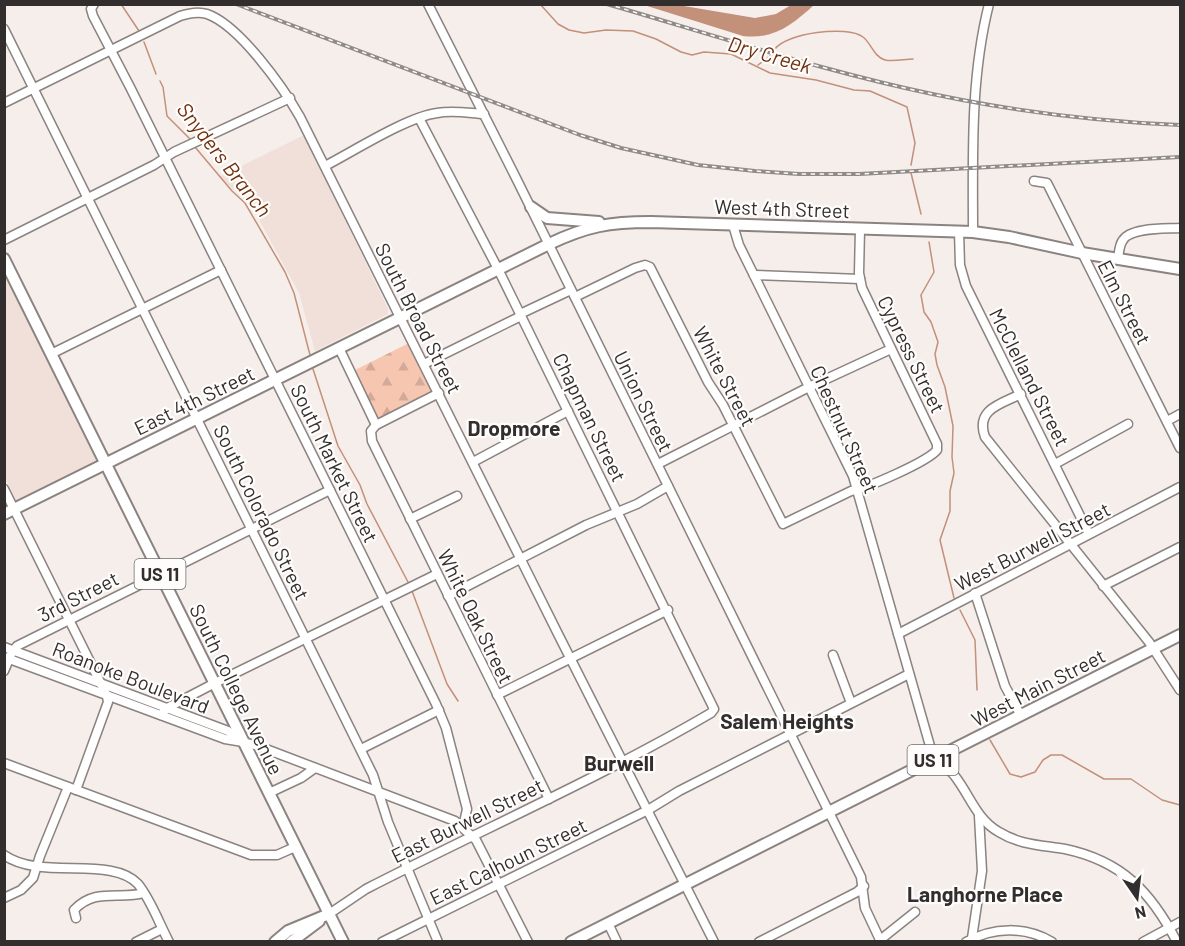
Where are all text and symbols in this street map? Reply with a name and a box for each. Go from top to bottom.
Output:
water label: Dry Creek [725,30,815,78]
water label: Snyders Branch [173,97,277,221]
street label: West 4th Street [714,194,850,222]
street label: South Broad Street [371,239,467,397]
street label: Elm Street [1093,256,1157,348]
street label: Cypress Street [873,291,951,417]
street label: McClelland Street [985,304,1075,450]
street label: White Street [689,322,761,430]
street label: Union Street [609,347,679,455]
street label: Chapman Street [548,349,632,485]
street label: East 4th Street [130,361,258,439]
street label: Chestnut Street [806,361,884,497]
street label: South Market Street [286,380,384,546]
district label: Dropmore [468,415,560,440]
street label: South Colorado Street [209,421,315,603]
street label: West Burwell Street [950,496,1114,596]
street label: White Oak Street [433,545,519,687]
road number: US 11 [134,559,186,589]
street label: 3rd Street [34,566,122,626]
street label: South College Avenue [185,600,289,778]
street label: Roanoke Boulevard [49,636,213,718]
street label: West Main Street [967,643,1109,731]
district label: Salem Heights [720,708,854,733]
road number: US 11 [908,745,958,775]
district label: Burwell [584,750,654,775]
street label: East Burwell Street [387,773,547,867]
street label: East Calhoun Street [426,813,590,909]
north arrow [1107,868,1167,928]
district label: Langhorne Place [907,881,1063,906]
text: N [1133,903,1148,924]

